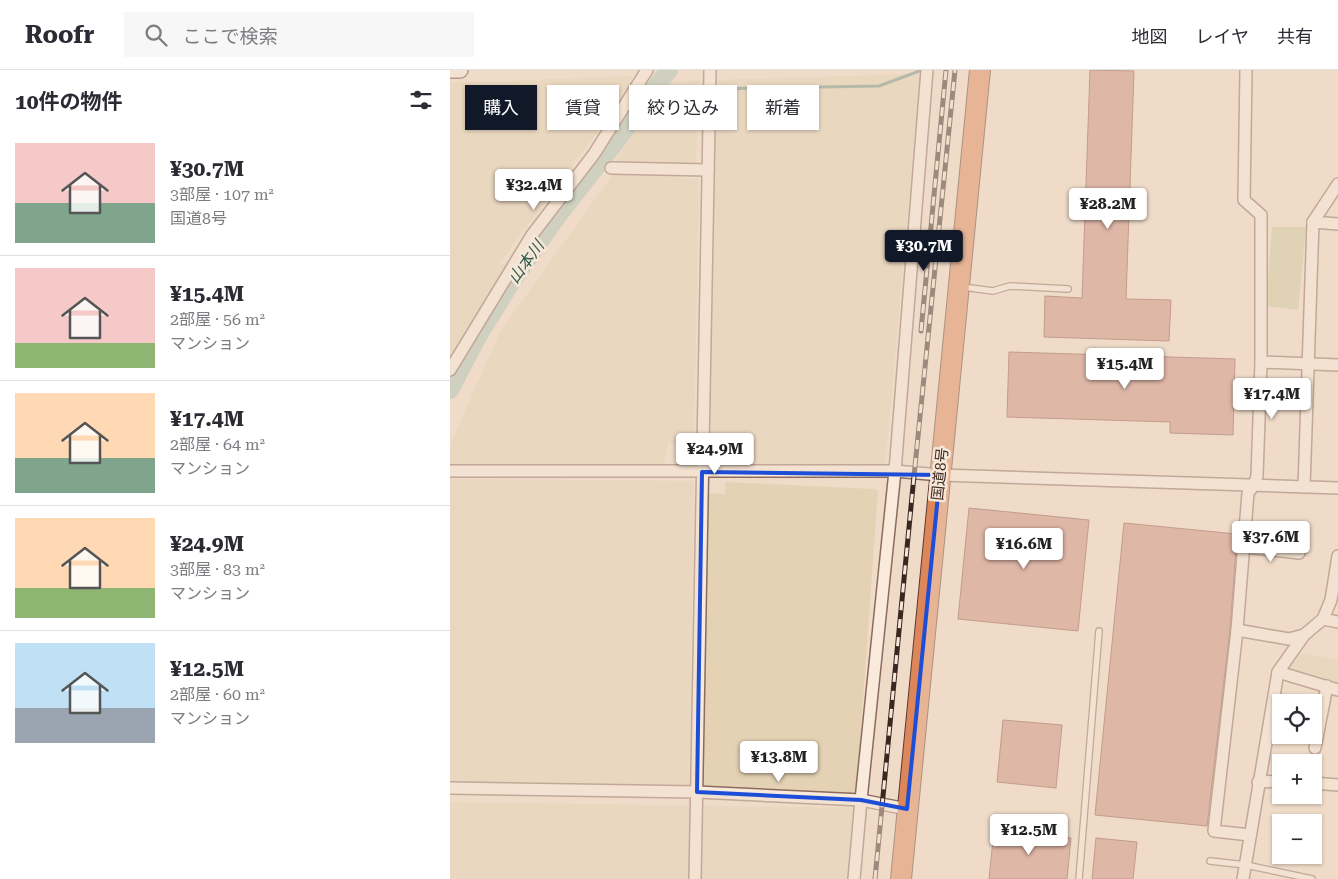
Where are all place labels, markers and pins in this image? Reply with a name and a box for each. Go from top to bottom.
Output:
pin: ¥32.4M [493,168,575,211]
pin: ¥28.2M [1067,188,1149,230]
pin: ¥30.7M [883,230,965,272]
pin: ¥15.4M [1084,348,1166,390]
pin: ¥17.4M [1231,378,1313,420]
pin: ¥24.9M [674,432,756,475]
pin: ¥37.6M [1230,520,1312,563]
pin: ¥16.6M [983,528,1065,570]
pin: ¥13.8M [738,740,820,783]
pin: ¥12.5M [988,814,1070,856]

